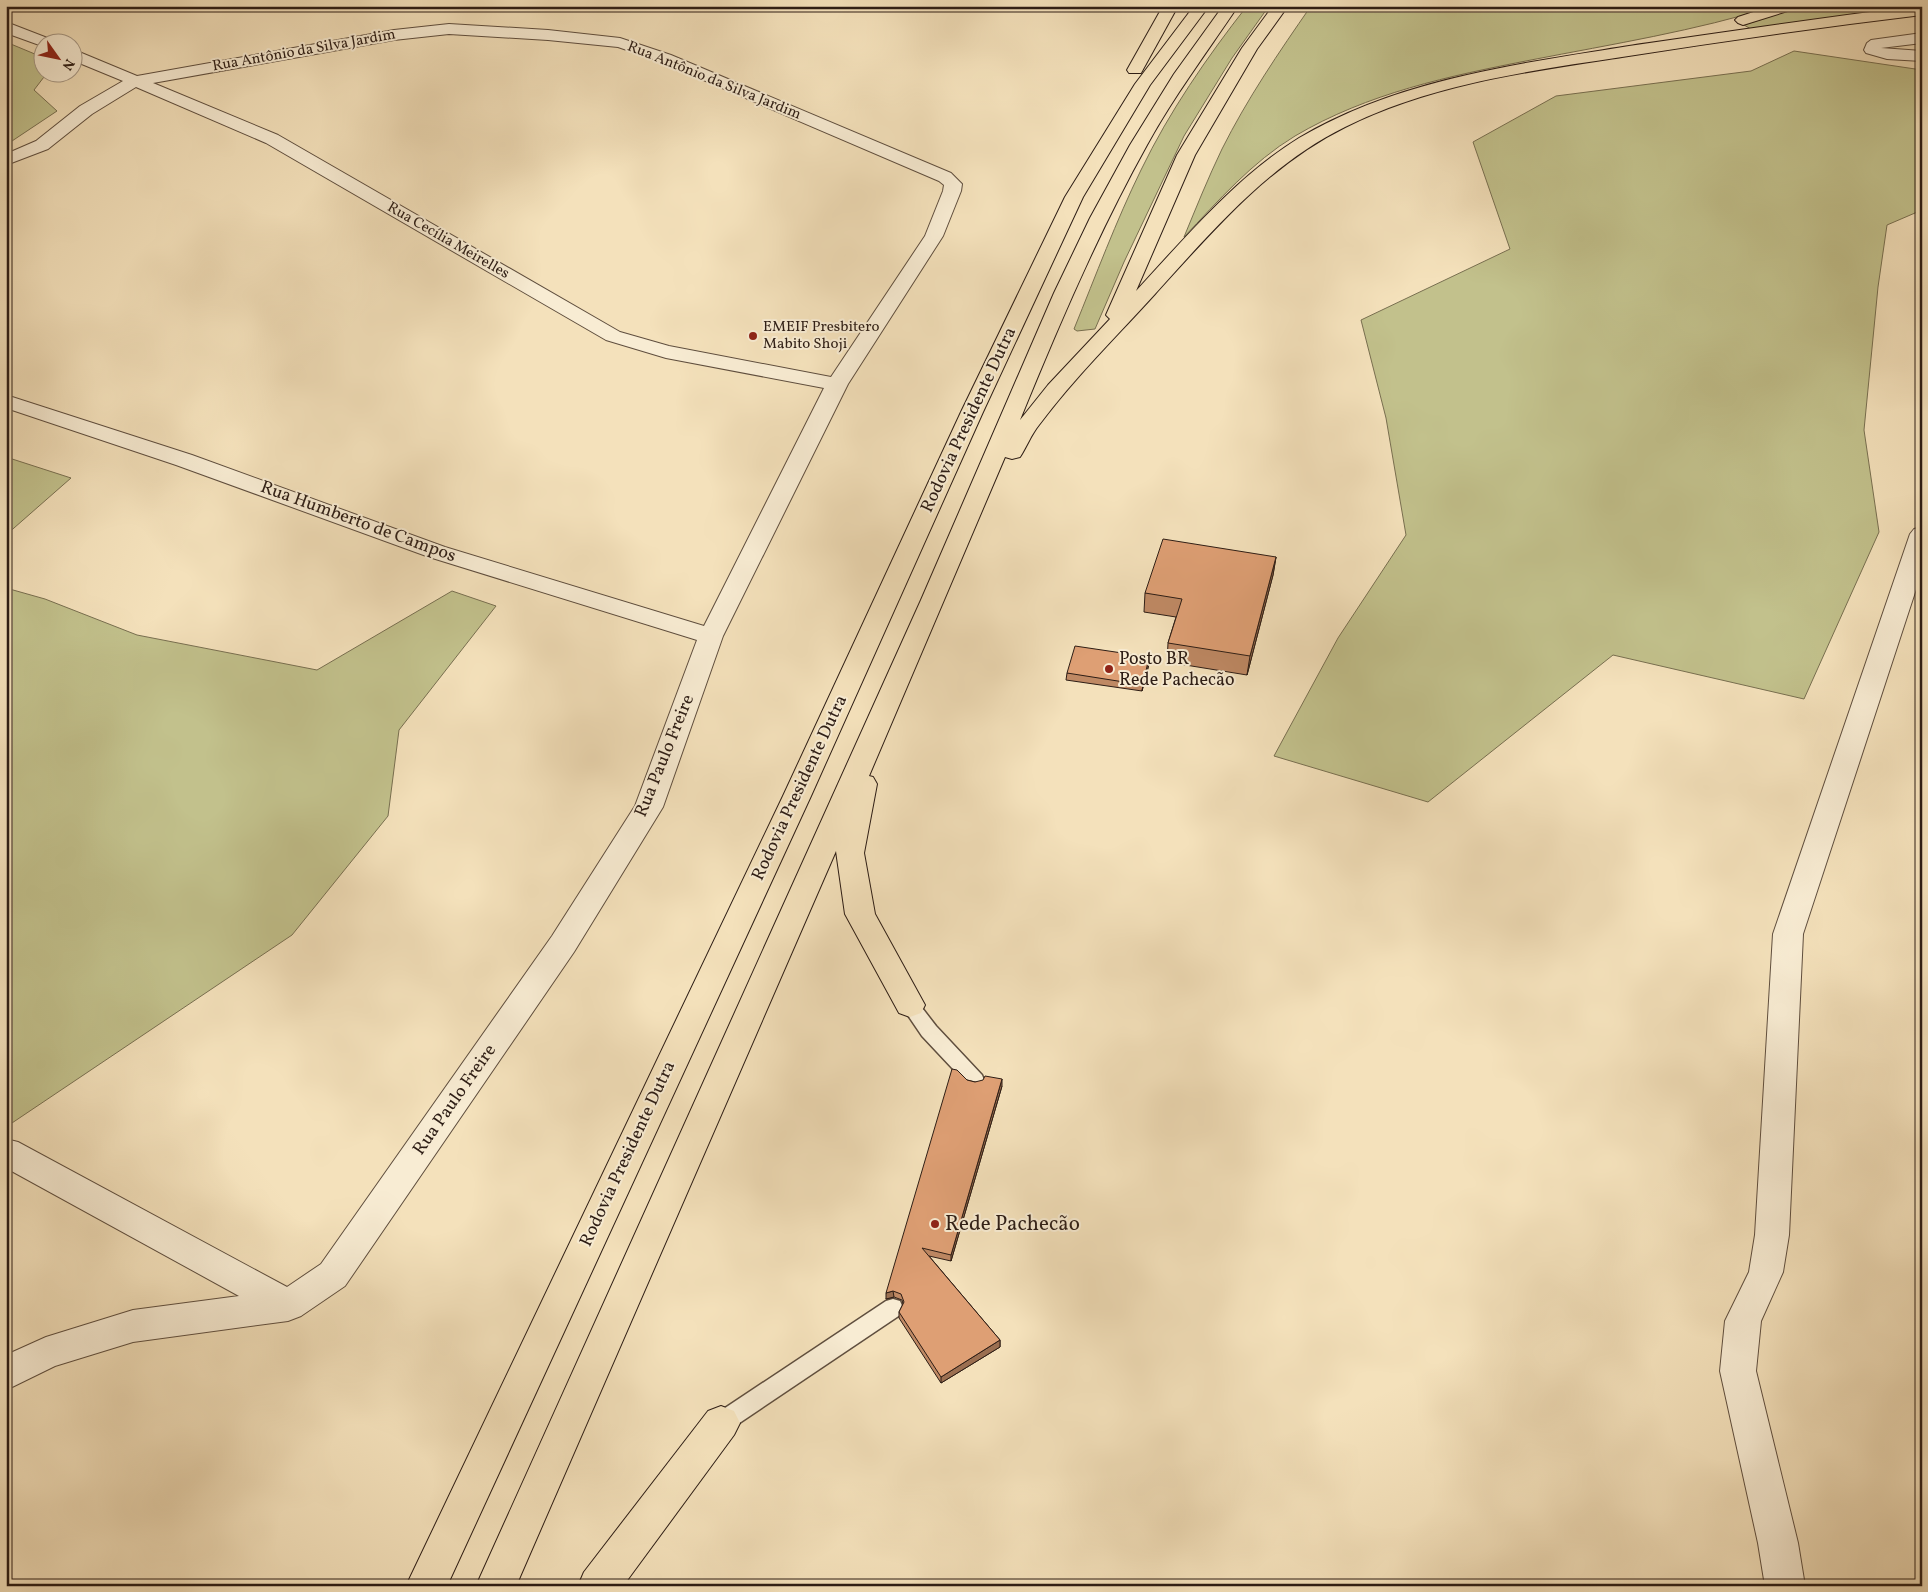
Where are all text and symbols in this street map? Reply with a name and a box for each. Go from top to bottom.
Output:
street label: Rua Antônio da Silva Jardim [211,25,397,77]
north arrow [32,32,82,82]
street label: Rua Antônio da Silva Jardim [624,36,804,126]
text: N [57,55,78,74]
street label: Rua Cecília Meirelles [383,197,513,285]
place label: EMEIF Presbitero Mabito Shoji [763,317,879,355]
street label: Rodovia Presidente Dutra [915,323,1023,517]
marker: EMEIF Presbitero Mabito Shoji [747,330,759,342]
street label: Rua Humberto de Campos [257,475,459,569]
place label: Posto BR Rede Pachecão [1119,647,1235,693]
marker: Posto BR Rede Pachecão [1103,663,1115,675]
street label: Rua Paulo Freire [629,691,701,821]
street label: Rodovia Presidente Dutra [746,691,854,885]
street label: Rua Paulo Freire [407,1039,503,1161]
street label: Rodovia Presidente Dutra [574,1057,682,1251]
place label: Rede Pachecão [945,1210,1080,1239]
marker: Rede Pachecão [929,1218,941,1230]

